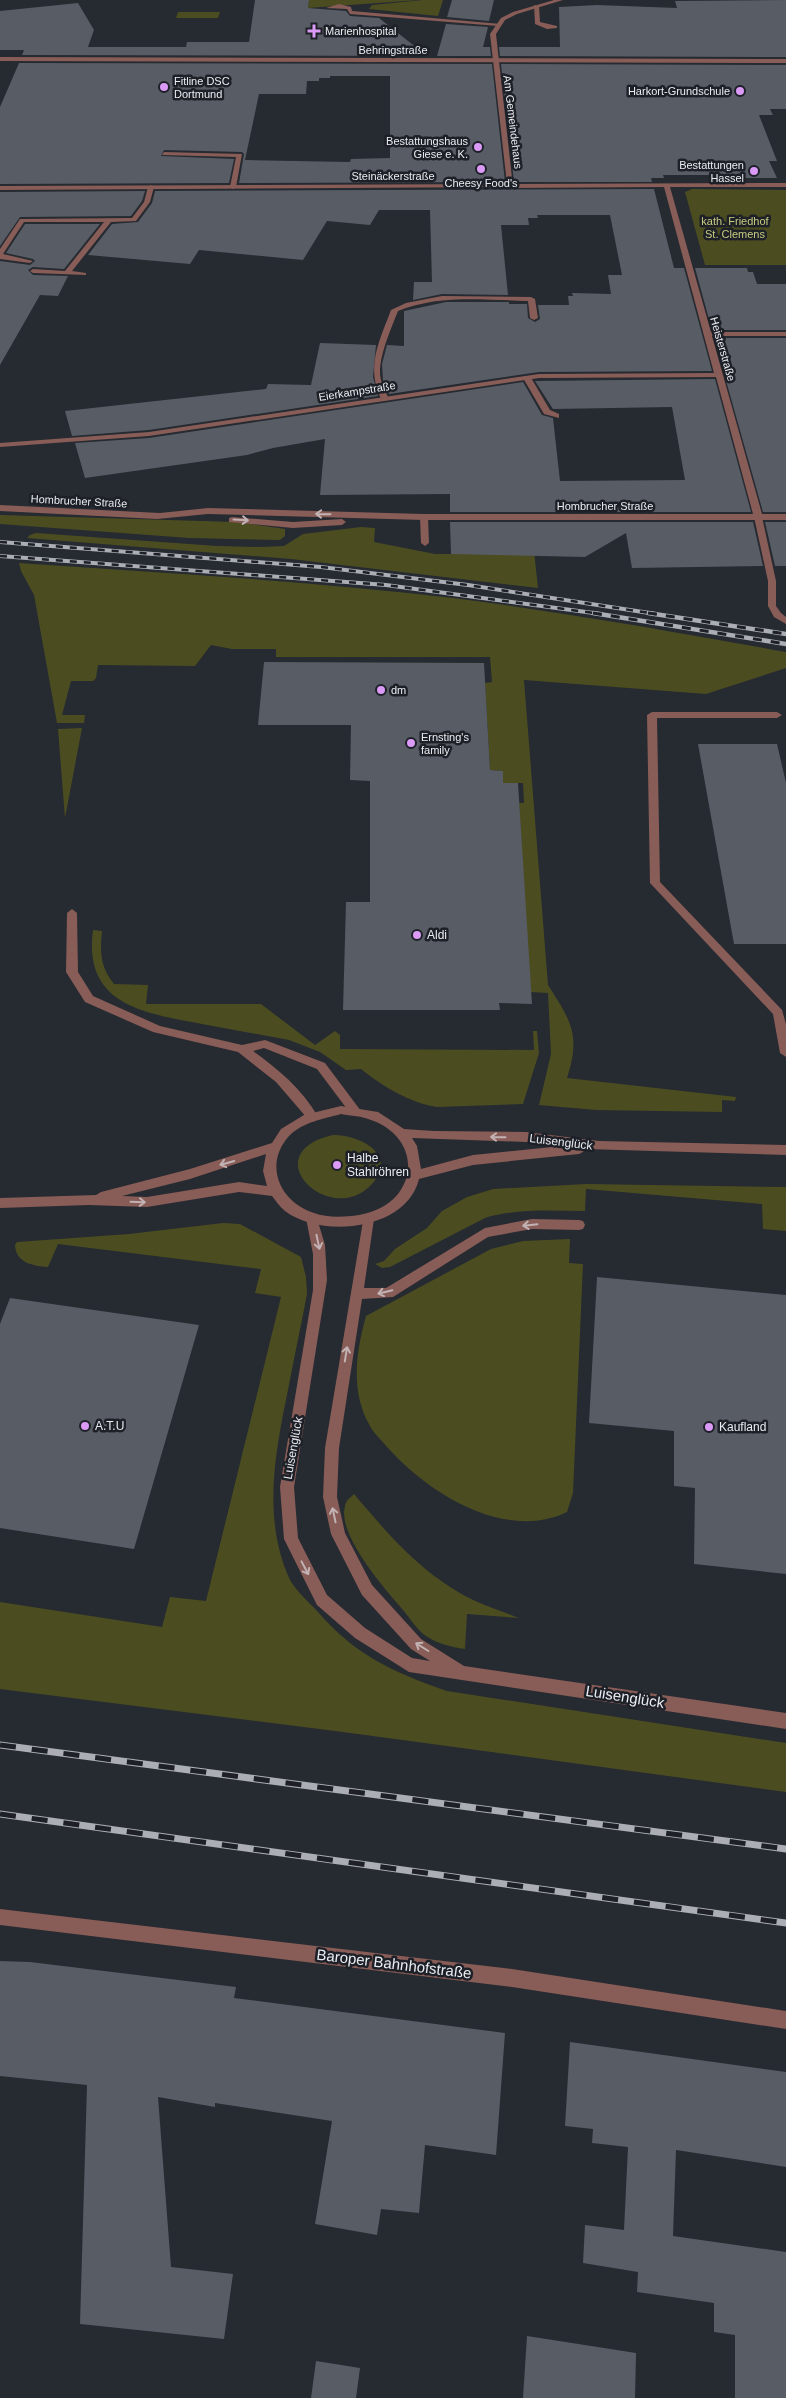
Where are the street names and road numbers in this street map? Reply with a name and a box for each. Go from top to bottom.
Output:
street label: Behringstraße [358,44,428,56]
street label: Am Gemeindehaus [501,75,525,170]
street label: Steinäckerstraße [351,170,435,182]
street label: Heisterstraße [708,316,738,382]
street label: Eierkampstraße [318,379,396,403]
street label: Hombrucher Straße [30,492,128,510]
street label: Hombrucher Straße [557,500,653,512]
street label: Luisenglück [529,1131,594,1153]
street label: Luisenglück [281,1415,306,1480]
street label: Luisenglück [585,1682,666,1711]
street label: Baroper Bahnhofstraße [316,1946,472,1981]

